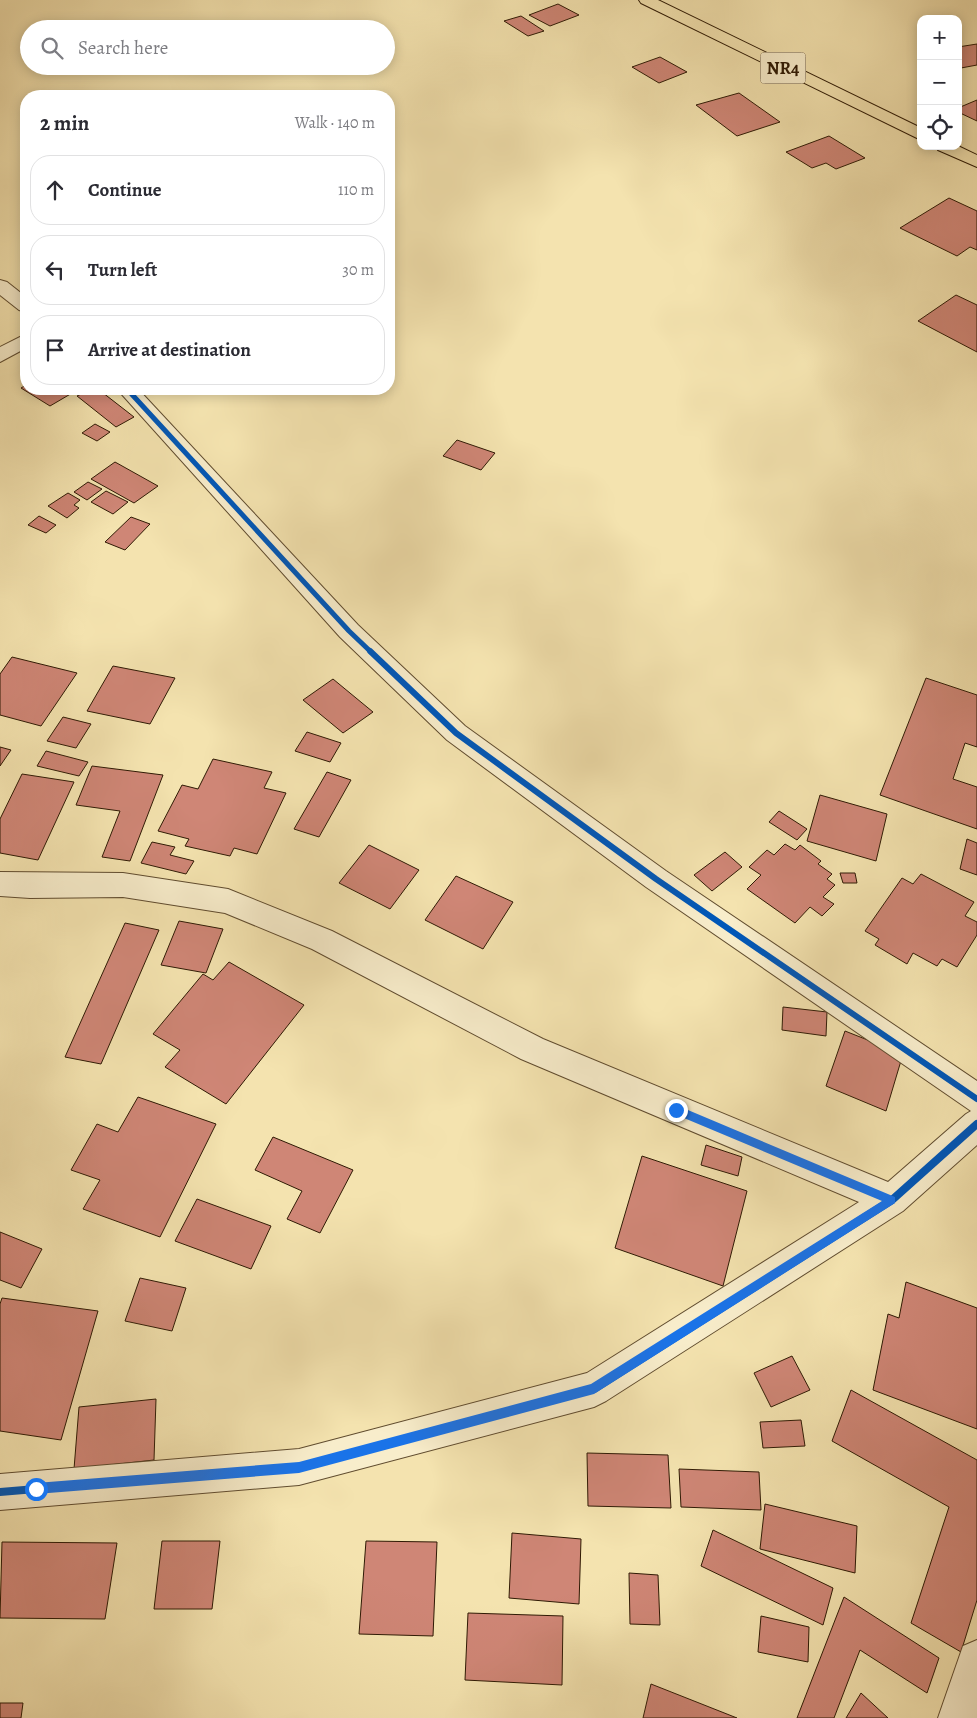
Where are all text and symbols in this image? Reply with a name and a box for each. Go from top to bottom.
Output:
map controls [917,15,962,150]
button: + [917,15,962,60]
search box [20,20,395,75]
icon: search [38,34,66,62]
text: Search here [78,35,168,61]
road number: NR4 [760,52,806,84]
button: − [917,60,962,105]
button: locate [917,105,962,150]
text: 2 min [40,109,89,137]
text: Walk · 140 m [295,112,375,134]
icon: ahead [41,176,69,204]
text: Continue [88,177,162,203]
text: 110 m [338,179,374,201]
icon: left [41,256,69,284]
text: Turn left [88,257,157,283]
text: 30 m [342,259,374,281]
icon: arrive [41,336,69,364]
text: Arrive at destination [88,337,251,363]
route end [665,1099,688,1122]
route start [25,1478,48,1501]

